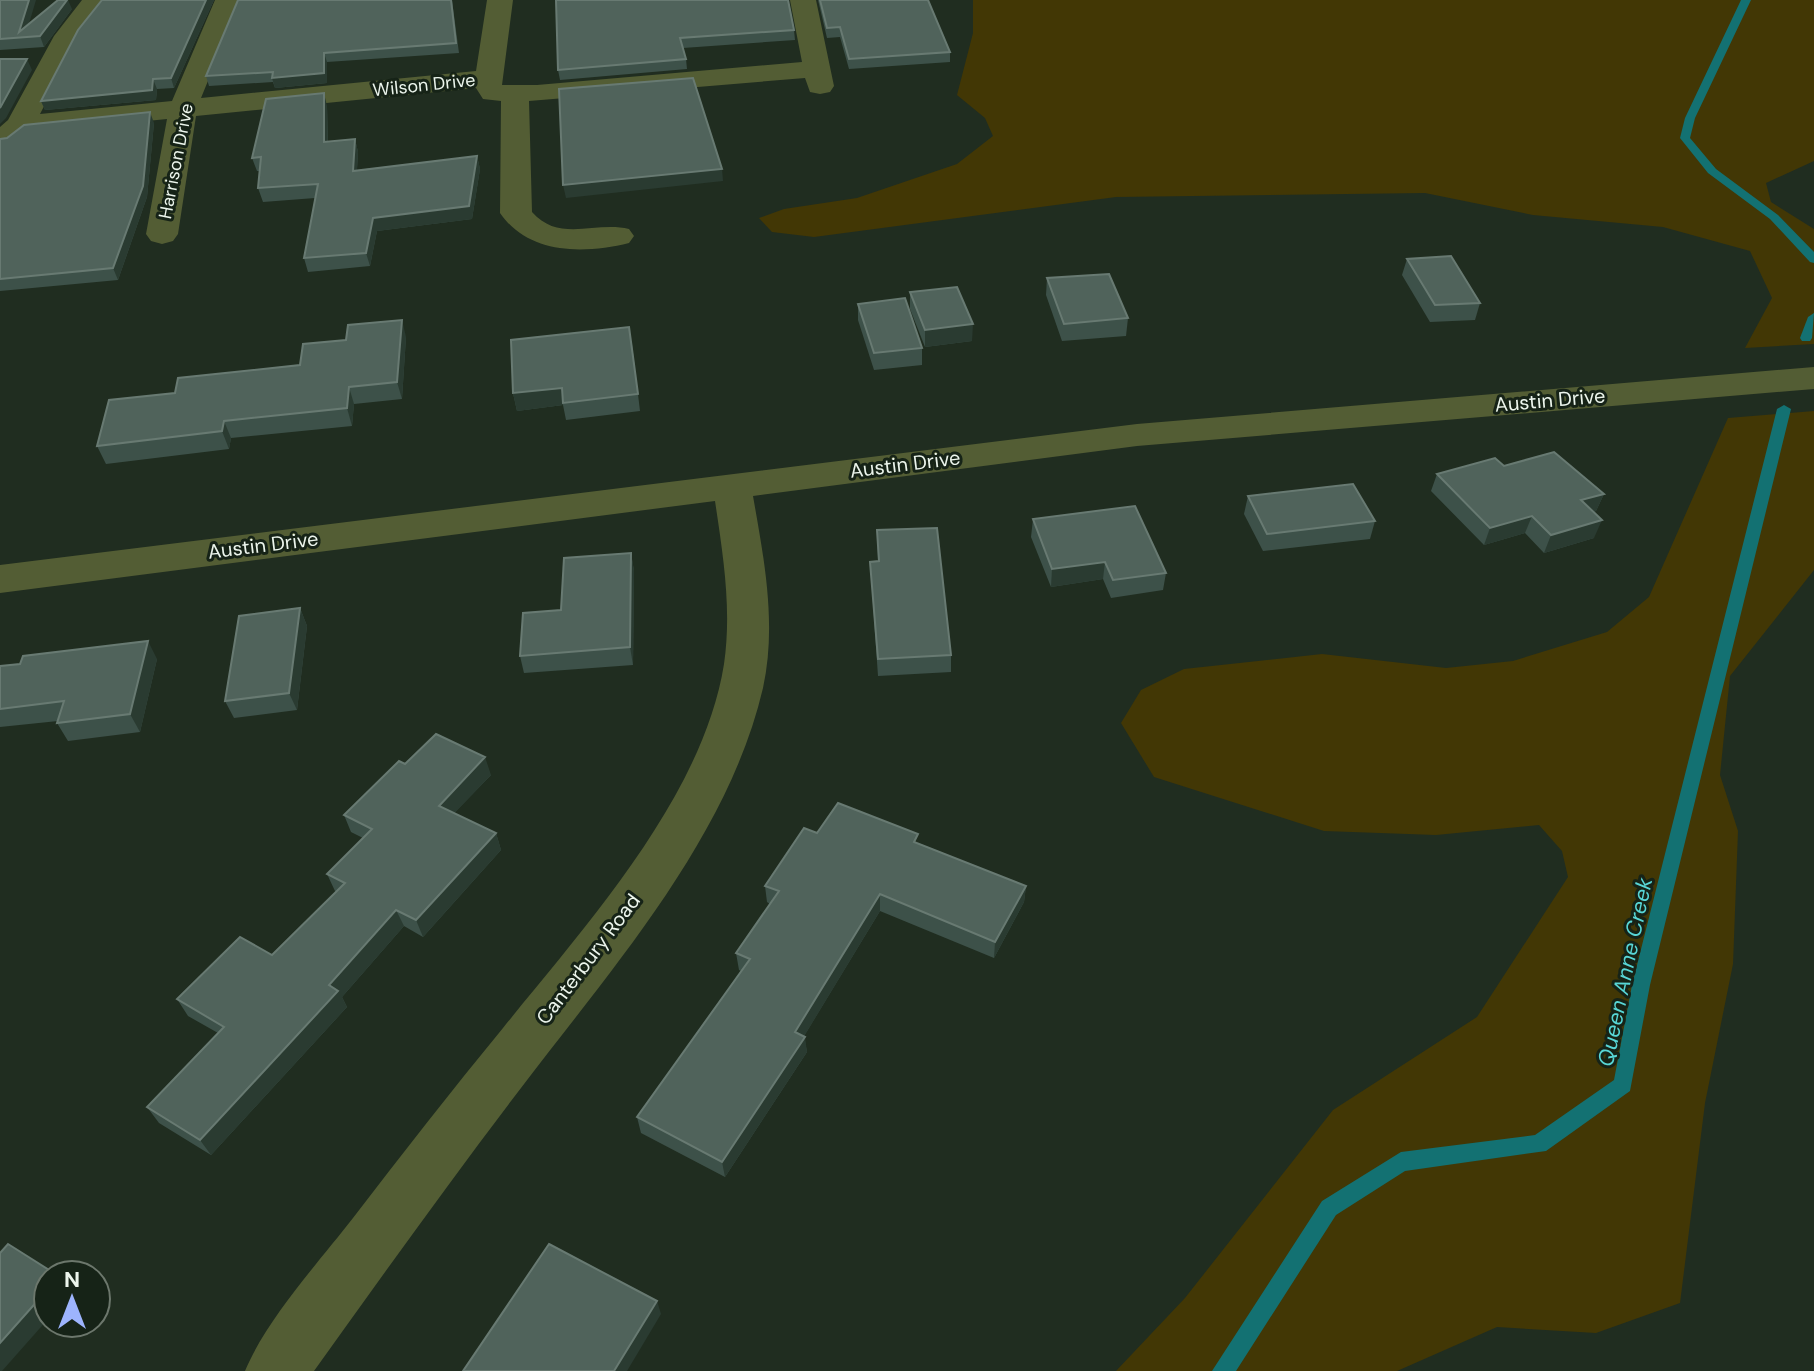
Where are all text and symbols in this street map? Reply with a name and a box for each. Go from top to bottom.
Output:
street label: Wilson Drive [371,68,477,102]
street label: Harrison Drive [153,101,199,221]
street label: Austin Drive [1494,382,1606,418]
street label: Austin Drive [848,444,962,484]
street label: Austin Drive [206,525,320,565]
water label: Queen Anne Creek [1591,874,1659,1069]
street label: Canterbury Road [530,888,646,1030]
north arrow [32,1259,112,1339]
text: N [64,1265,80,1294]

